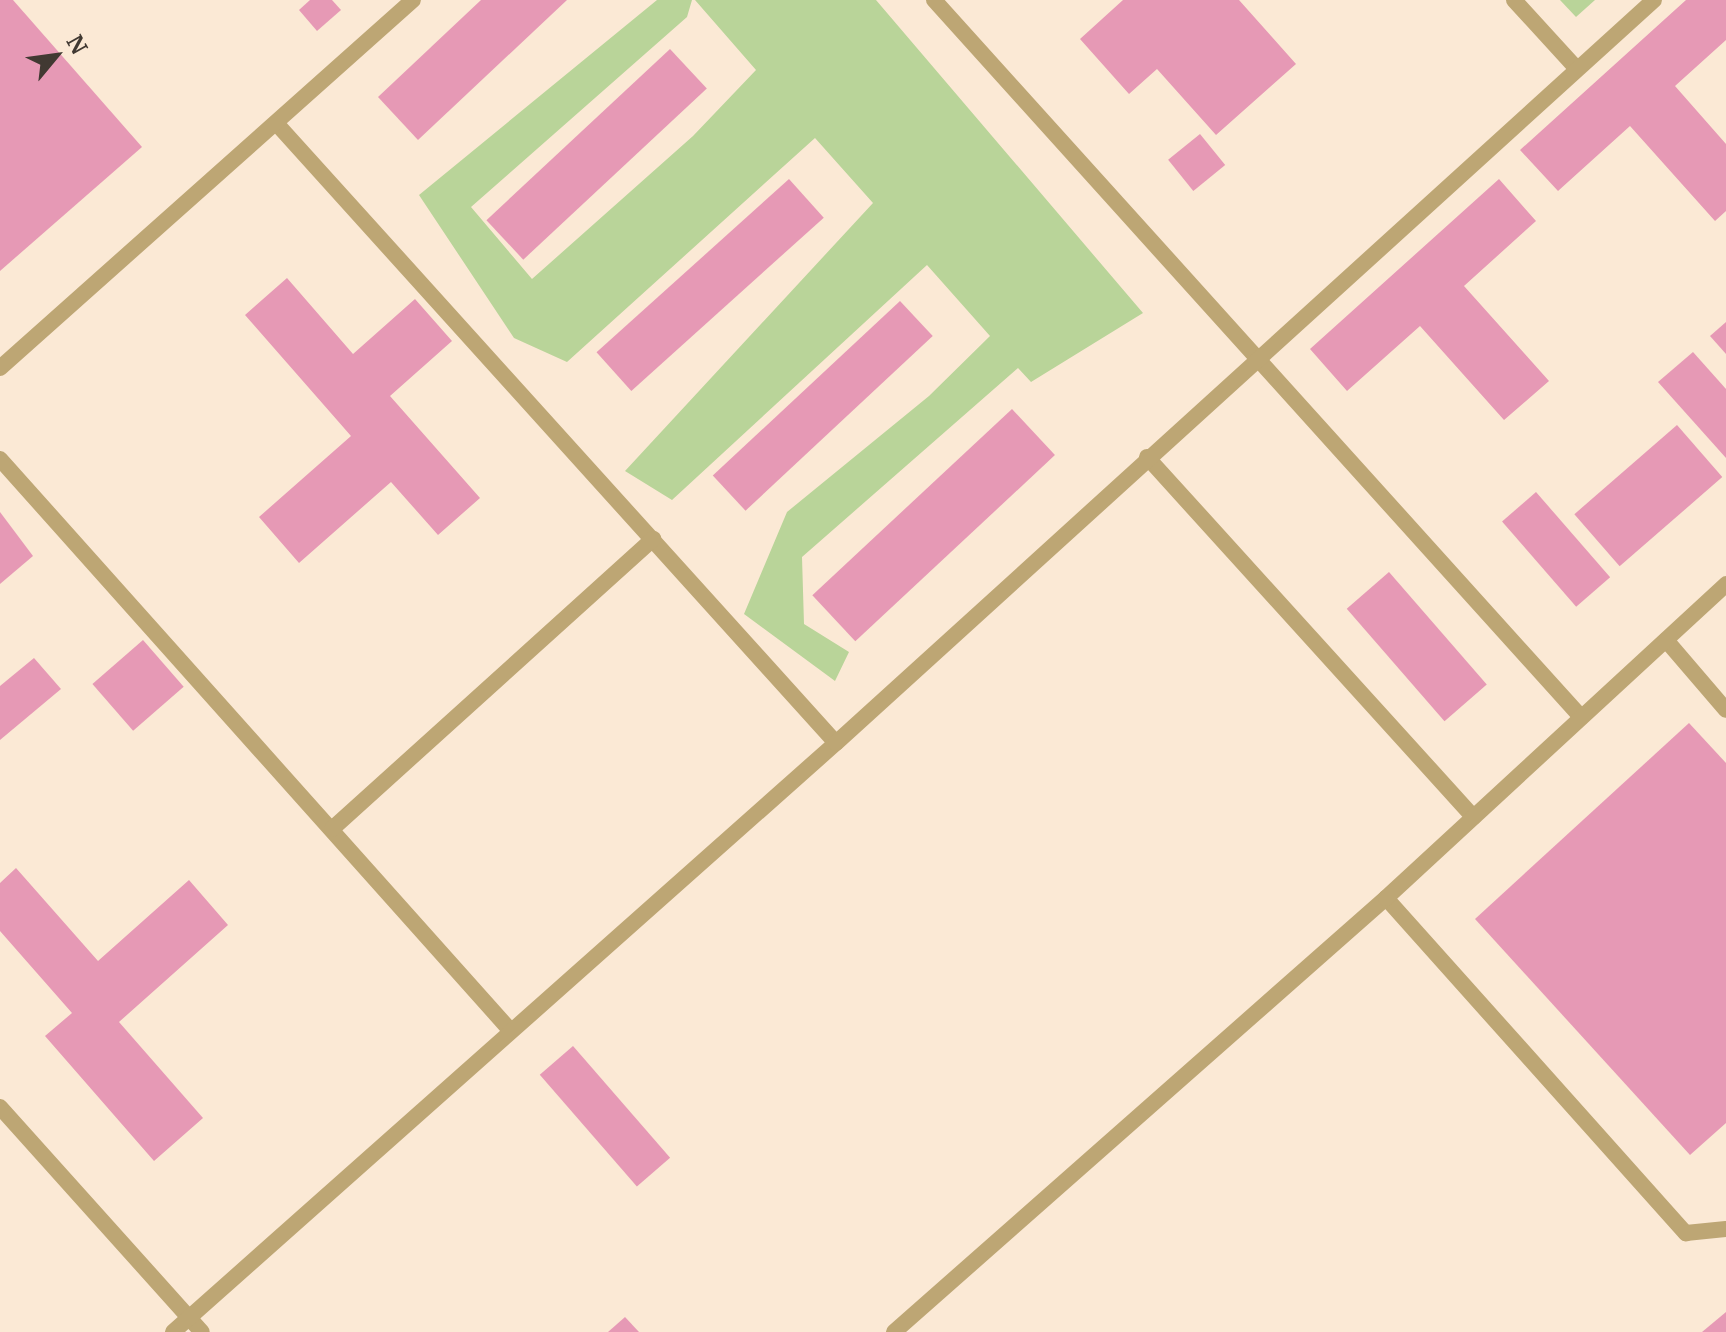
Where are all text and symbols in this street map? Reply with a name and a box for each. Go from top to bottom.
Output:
north arrow [16,16,96,96]
text: N [61,30,93,59]

